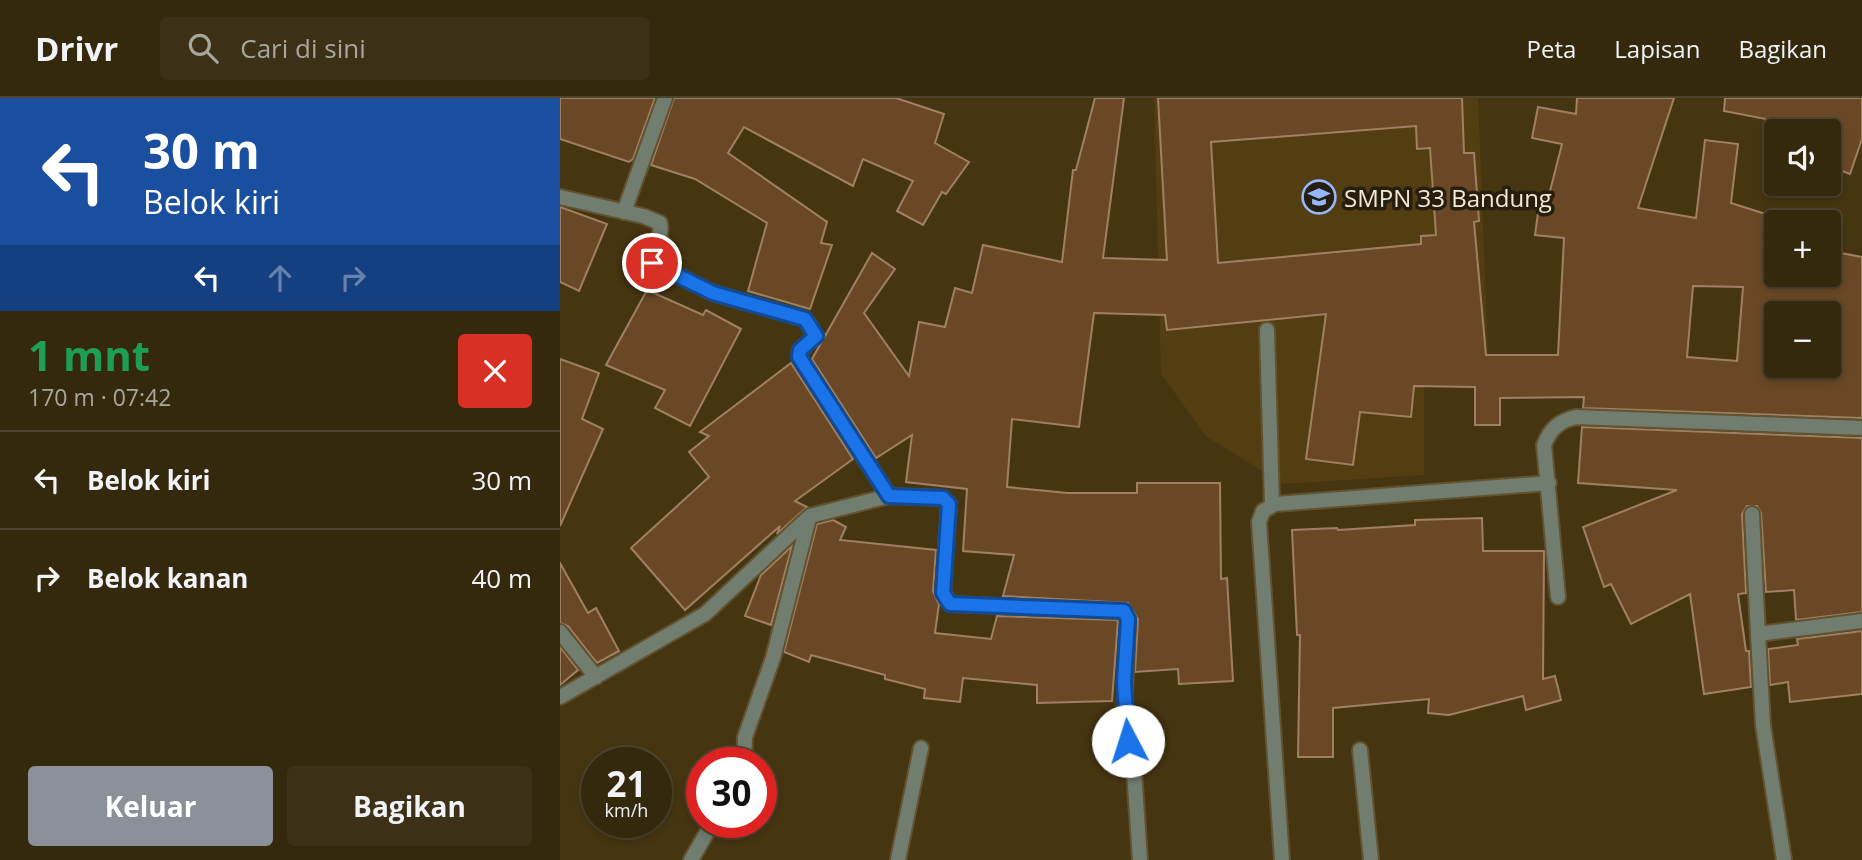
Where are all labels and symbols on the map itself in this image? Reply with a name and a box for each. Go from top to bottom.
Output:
school or university icon: SMPN 33 Bandung [1300,178,1338,216]
place label: SMPN 33 Bandung [1344,181,1552,214]
pin [622,233,682,293]
position arrow [1091,704,1165,778]
speed limit sign: 30 [686,747,777,838]

